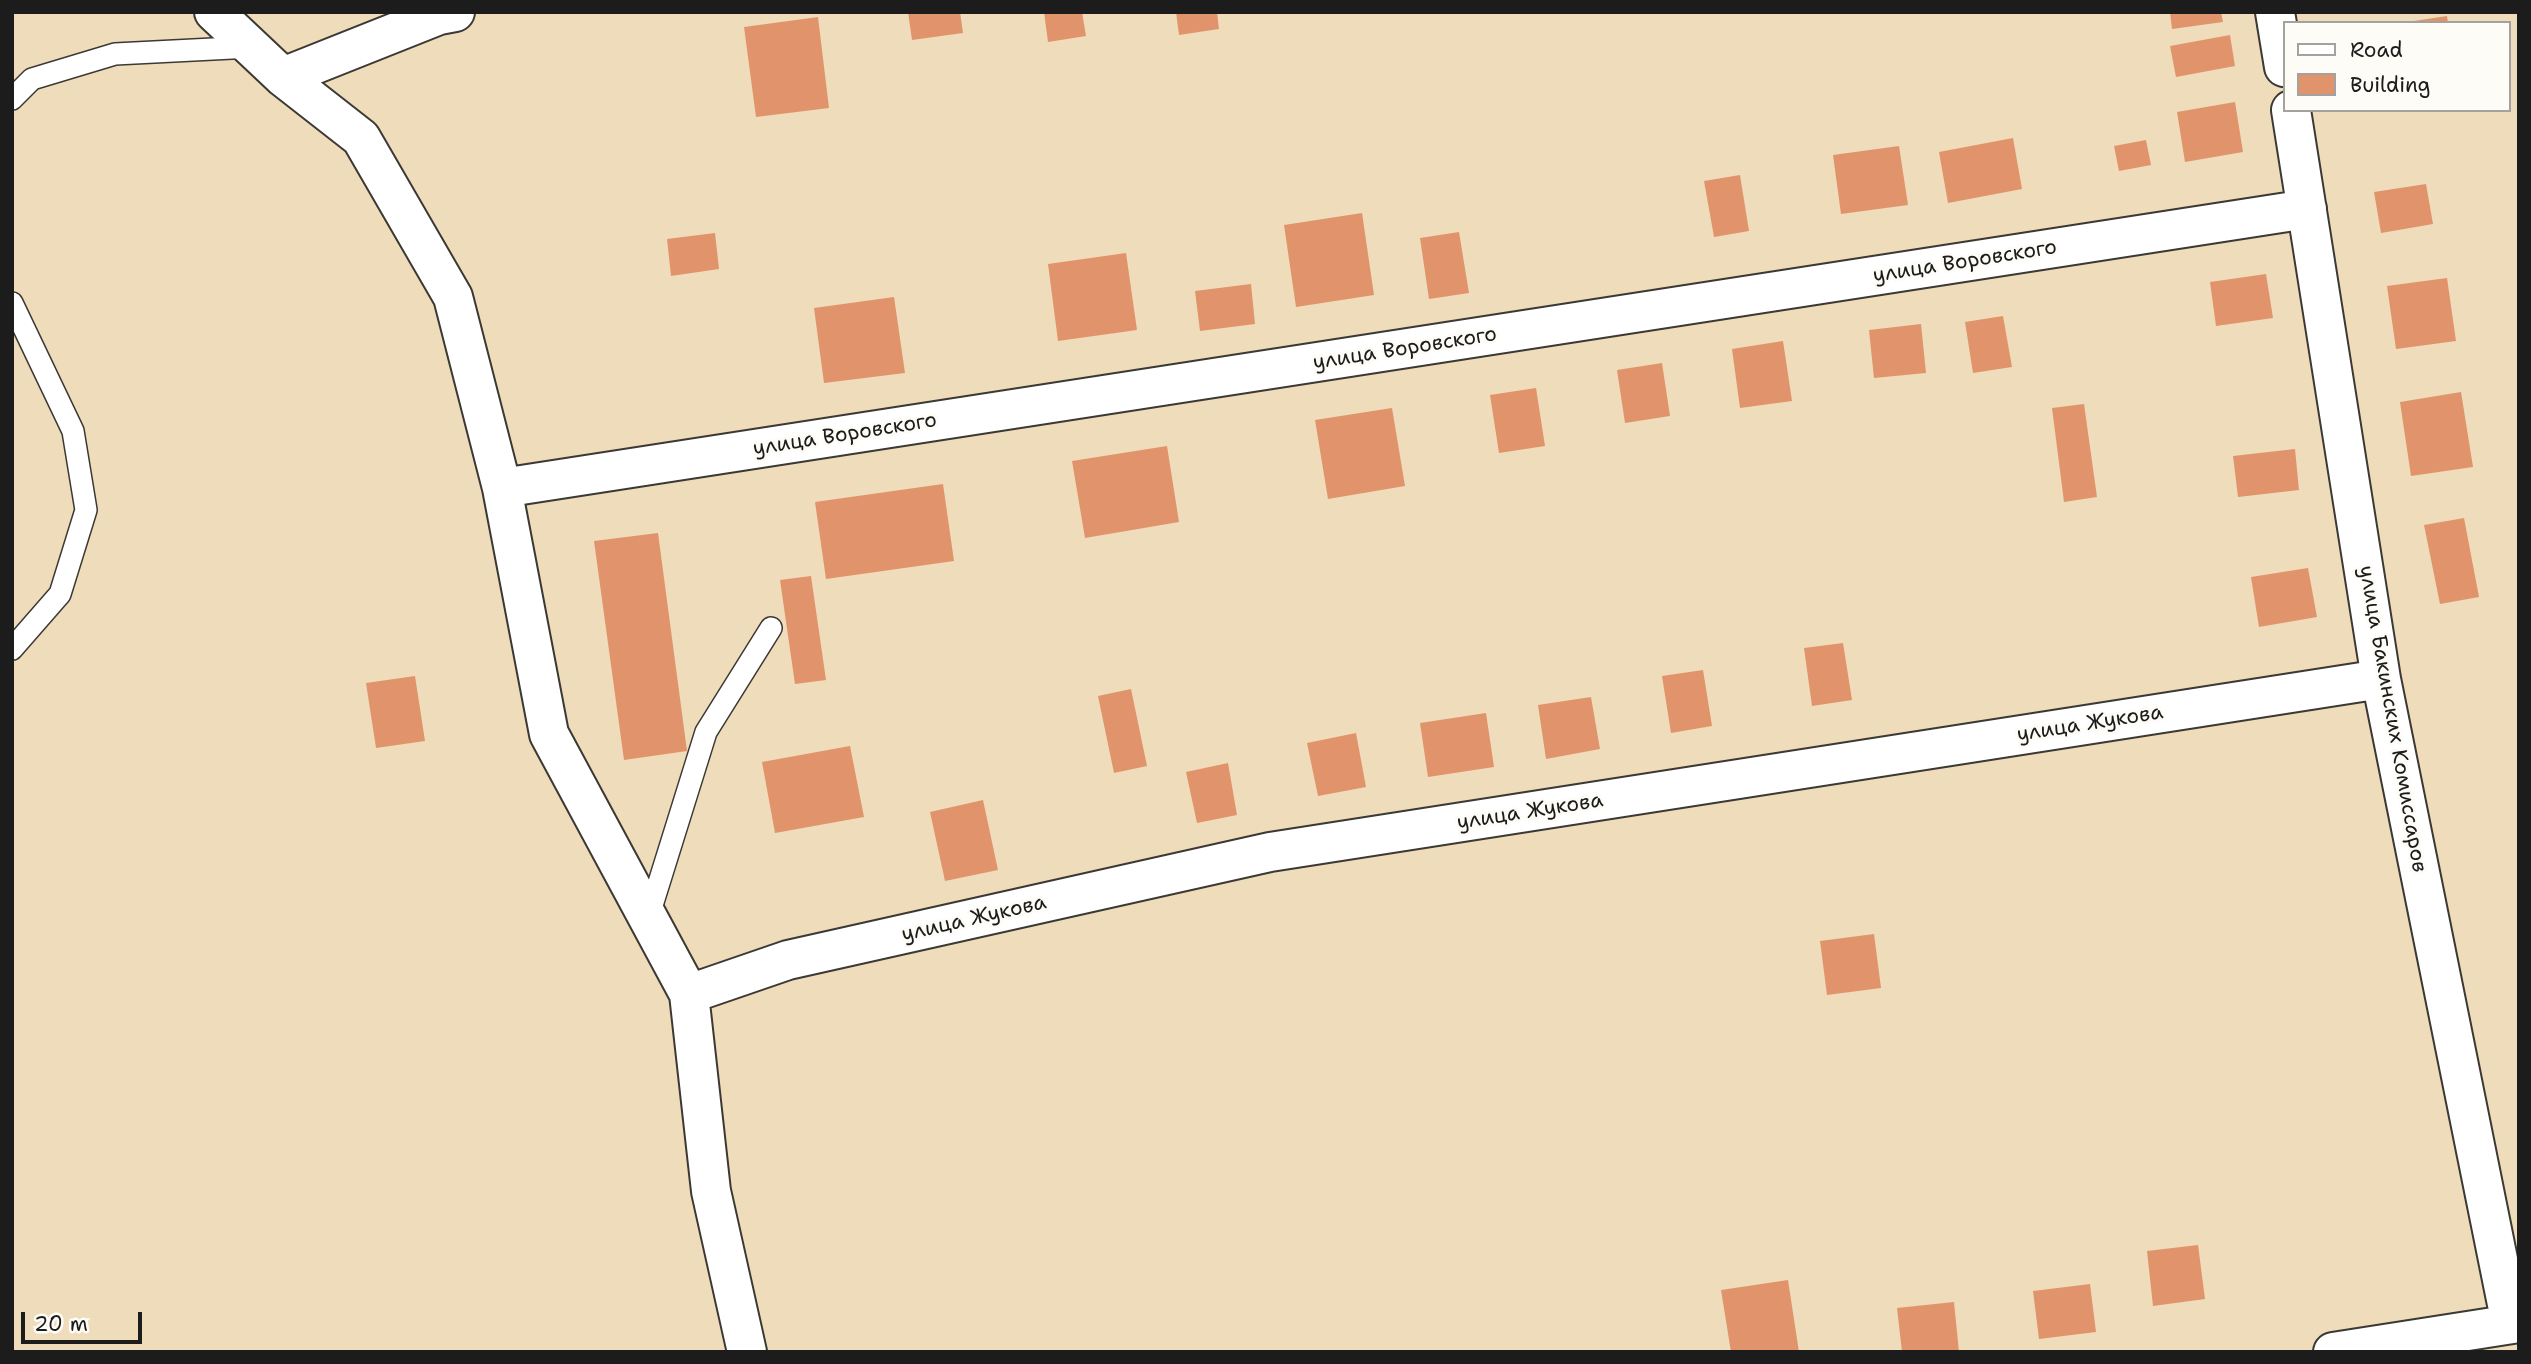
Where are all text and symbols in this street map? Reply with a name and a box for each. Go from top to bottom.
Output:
legend [2282,21,2510,112]
text: Road [2350,36,2403,64]
text: Building [2350,71,2430,99]
street label: улица Воровского [1871,235,2059,289]
street label: улица Воровского [1311,322,1499,376]
street label: улица Воровского [751,408,939,462]
street label: улица Бакинских Комиссаров [2353,564,2431,874]
street label: улица Жукова [2015,700,2165,748]
street label: улица Жукова [1455,788,1605,836]
street label: улица Жукова [899,890,1049,948]
scale bar [24,1298,145,1342]
text: 20 m [34,1310,88,1338]

